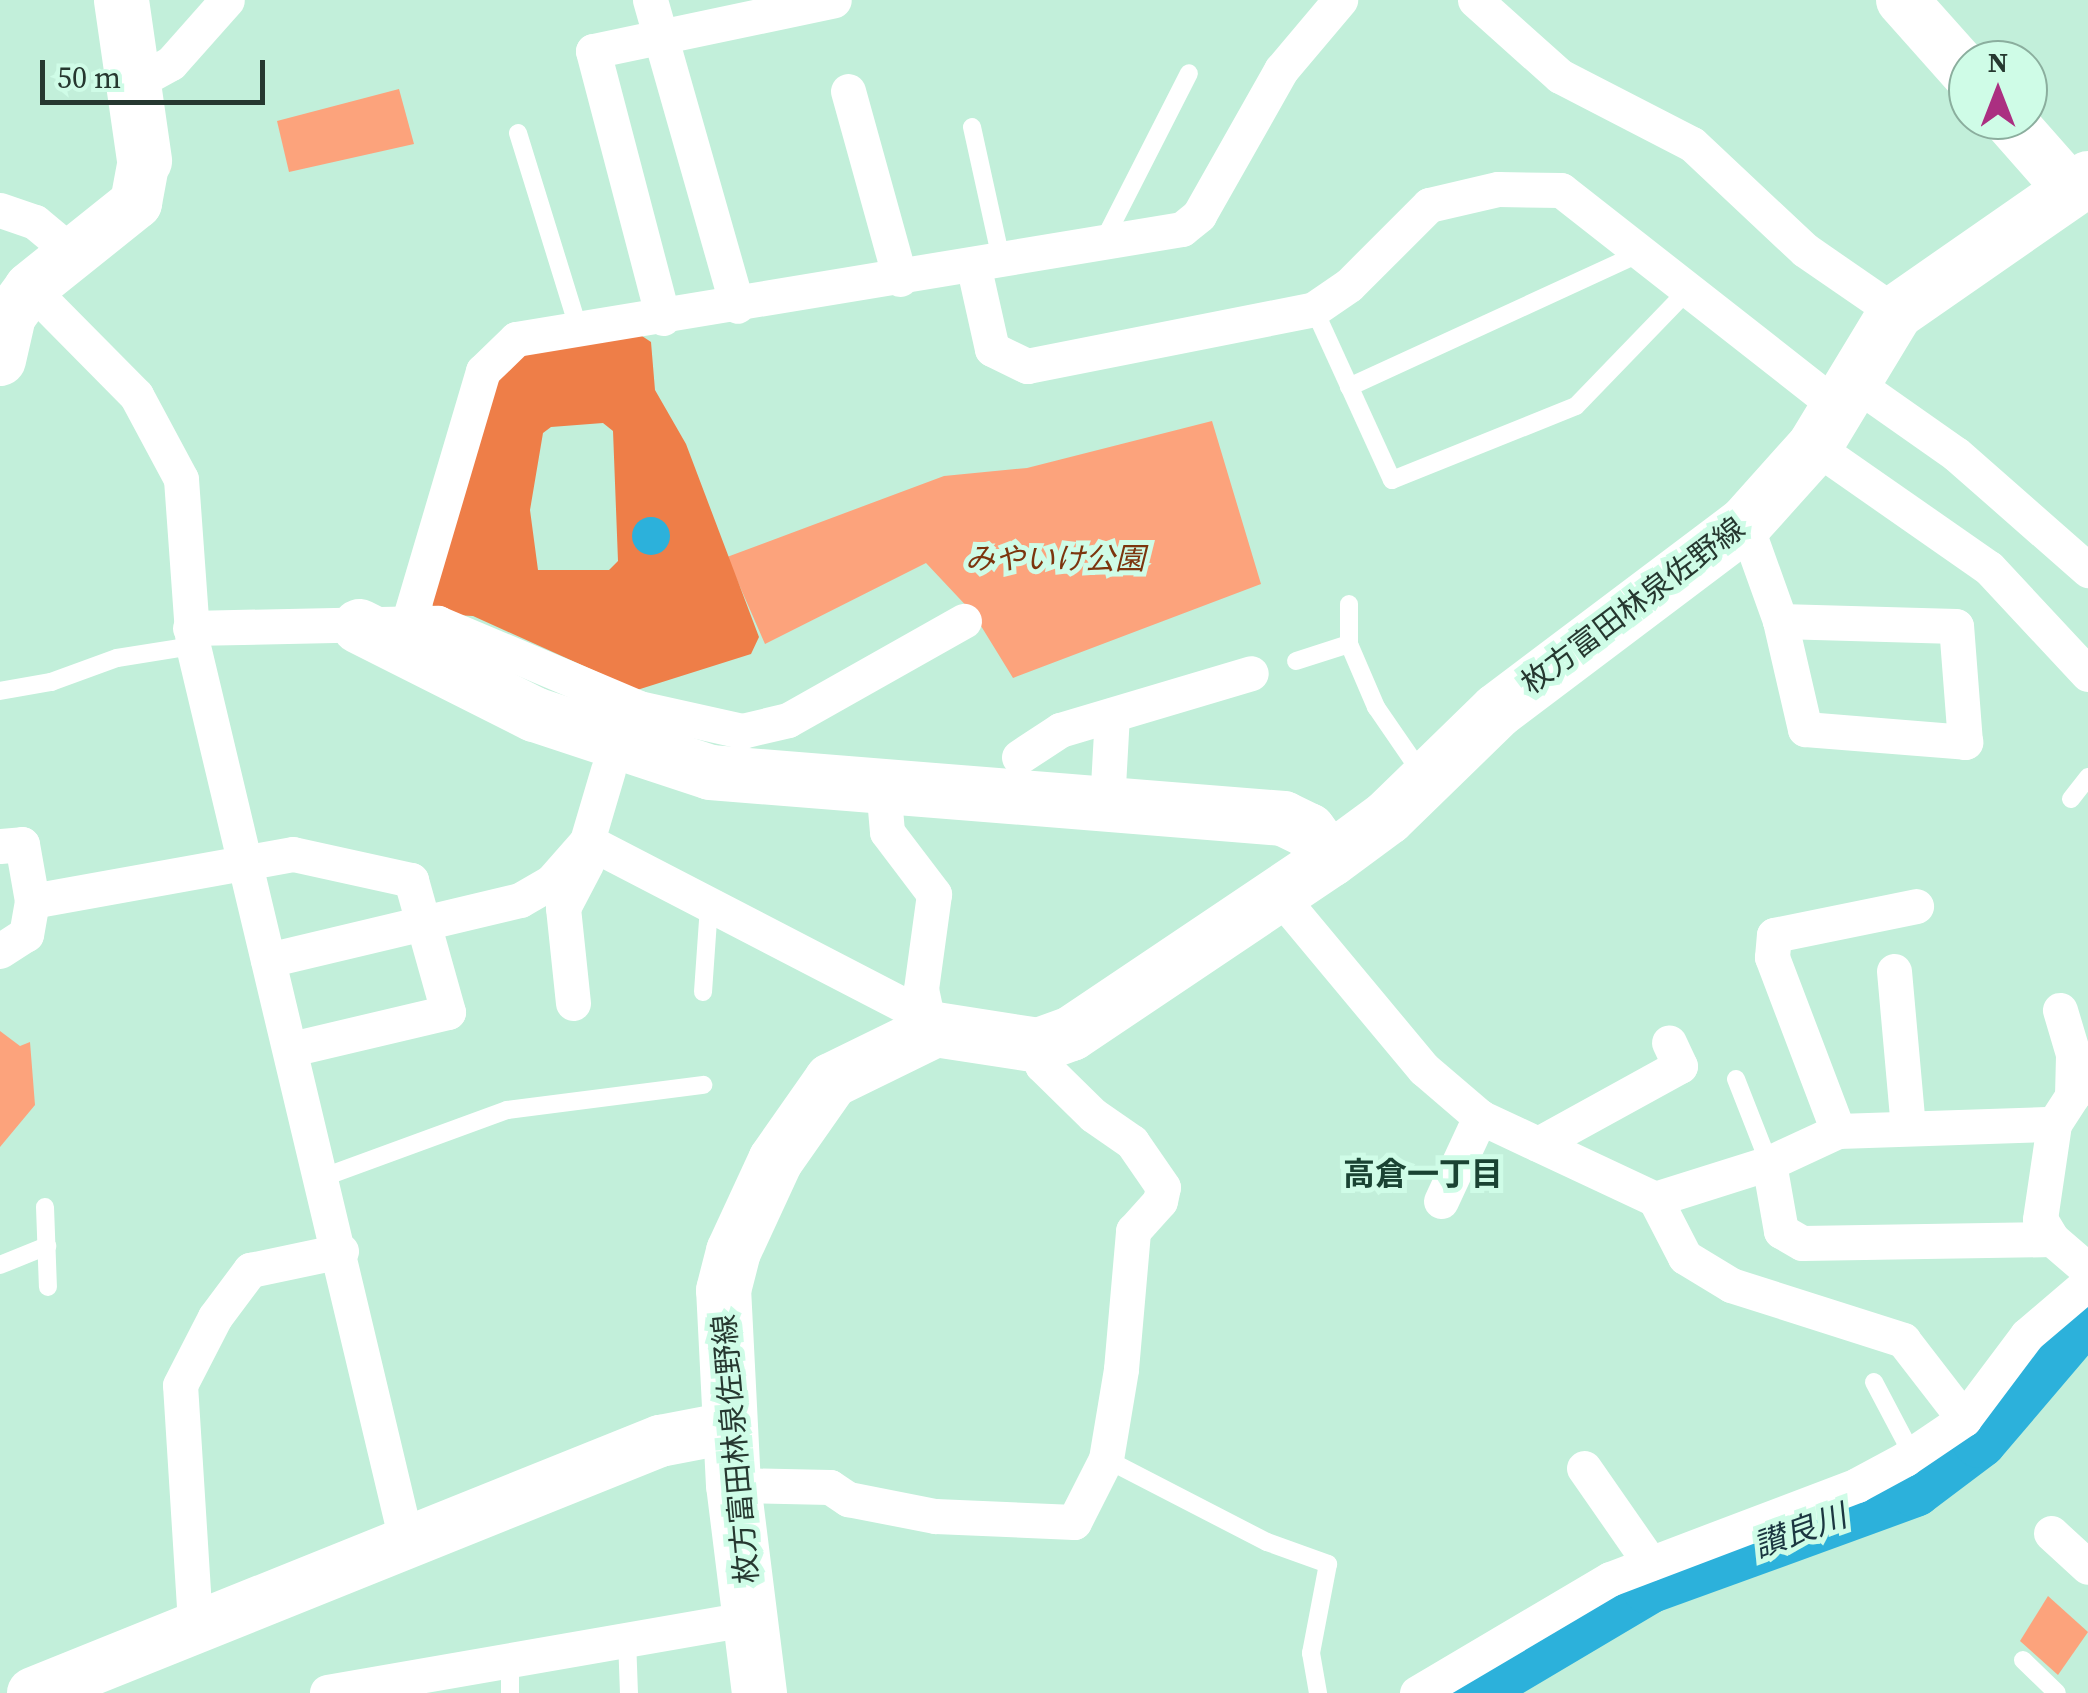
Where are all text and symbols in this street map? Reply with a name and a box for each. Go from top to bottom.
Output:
scale bar [45,40,270,102]
north arrow [1948,40,2048,140]
text: N [1988,43,2008,81]
text: 50 m [57,57,121,98]
street label: 枚方富田林泉佐野線 [1514,510,1752,702]
park label: みやいけ公園 [965,541,1145,577]
district label: 高倉一丁目 [1343,1155,1503,1193]
street label: 枚方富田林泉佐野線 [706,1313,766,1585]
water label: 讃良川 [1748,1497,1852,1565]

